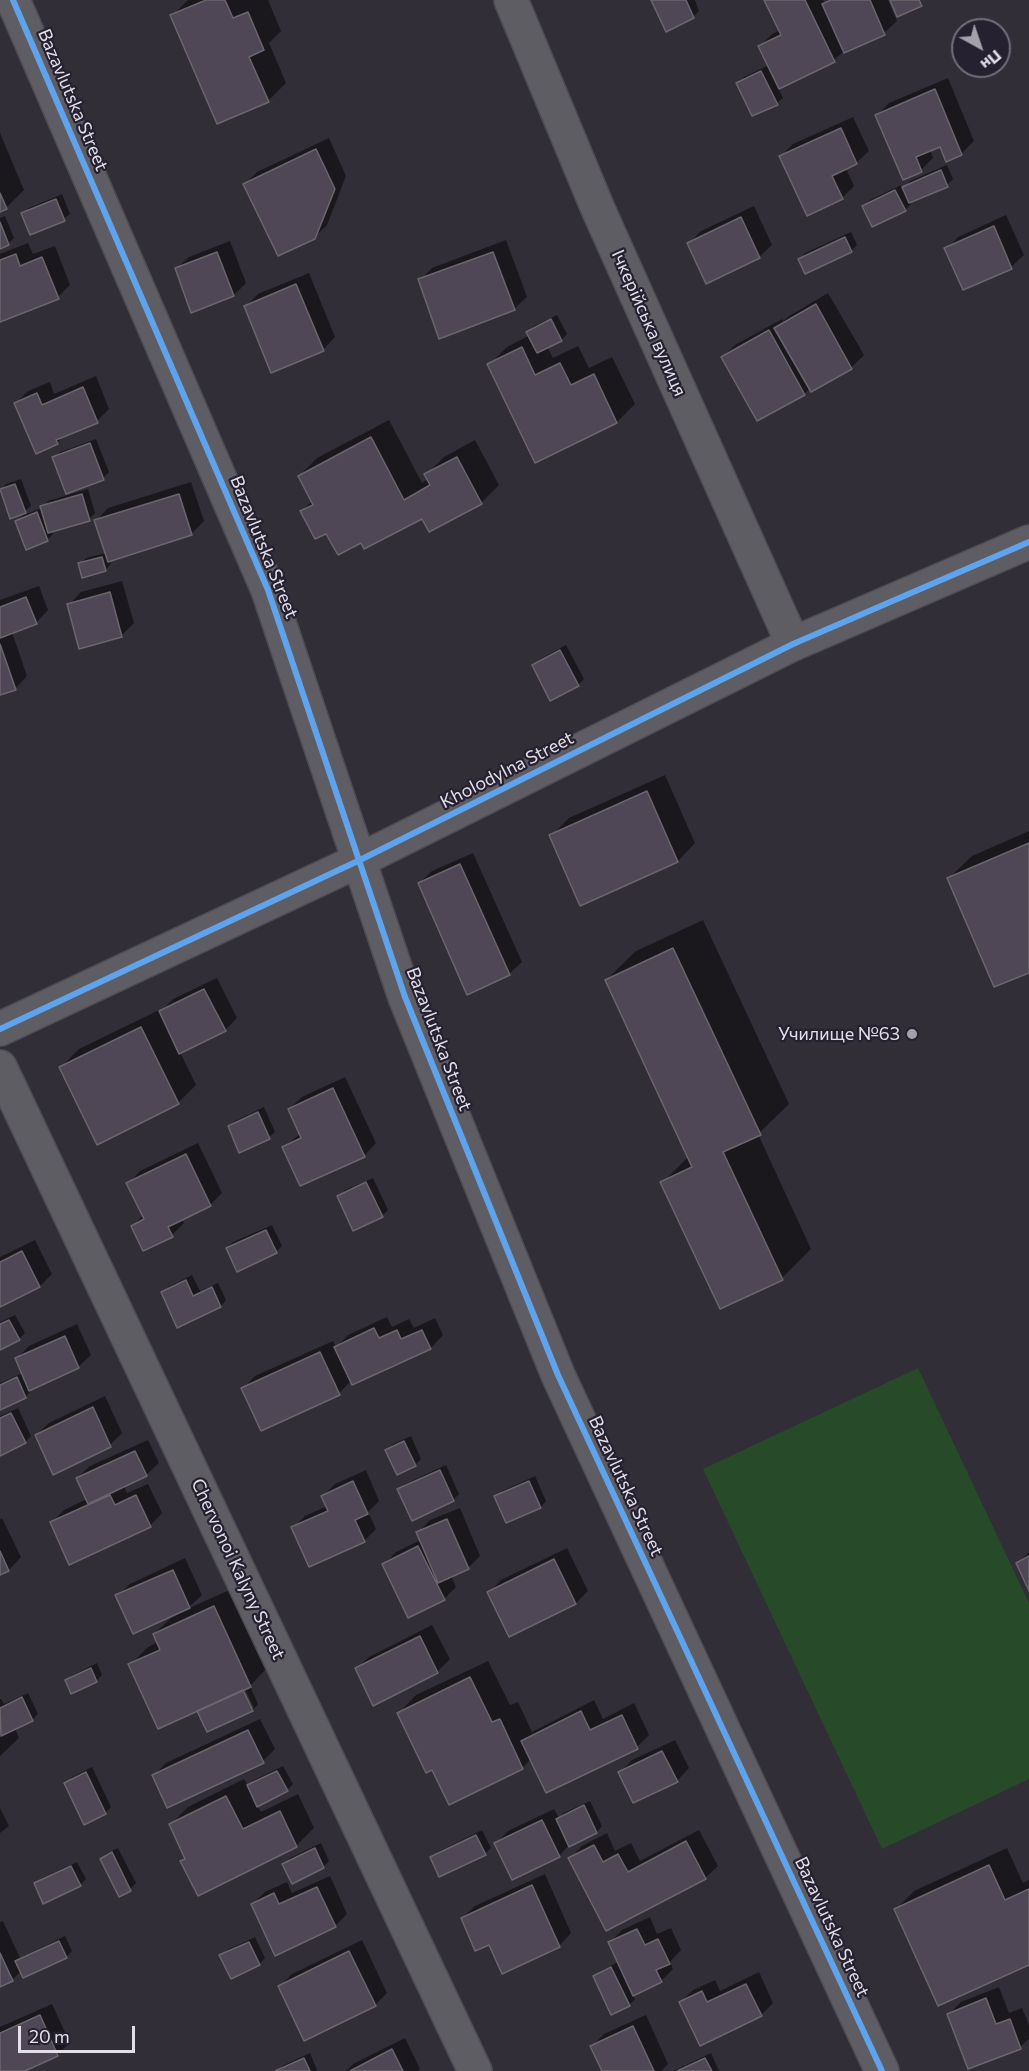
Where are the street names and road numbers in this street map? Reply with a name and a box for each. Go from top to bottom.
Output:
street label: Bazavlutska Street [33,26,113,174]
street label: Ічкерійська вулиця [607,246,691,400]
street label: Bazavlutska Street [225,472,303,622]
street label: Kholodylna Street [437,727,577,813]
street label: Bazavlutska Street [402,964,476,1114]
street label: Bazavlutska Street [584,1413,668,1559]
street label: Chervonoi Kalyny Street [187,1475,289,1663]
street label: Bazavlutska Street [790,1854,874,2000]

